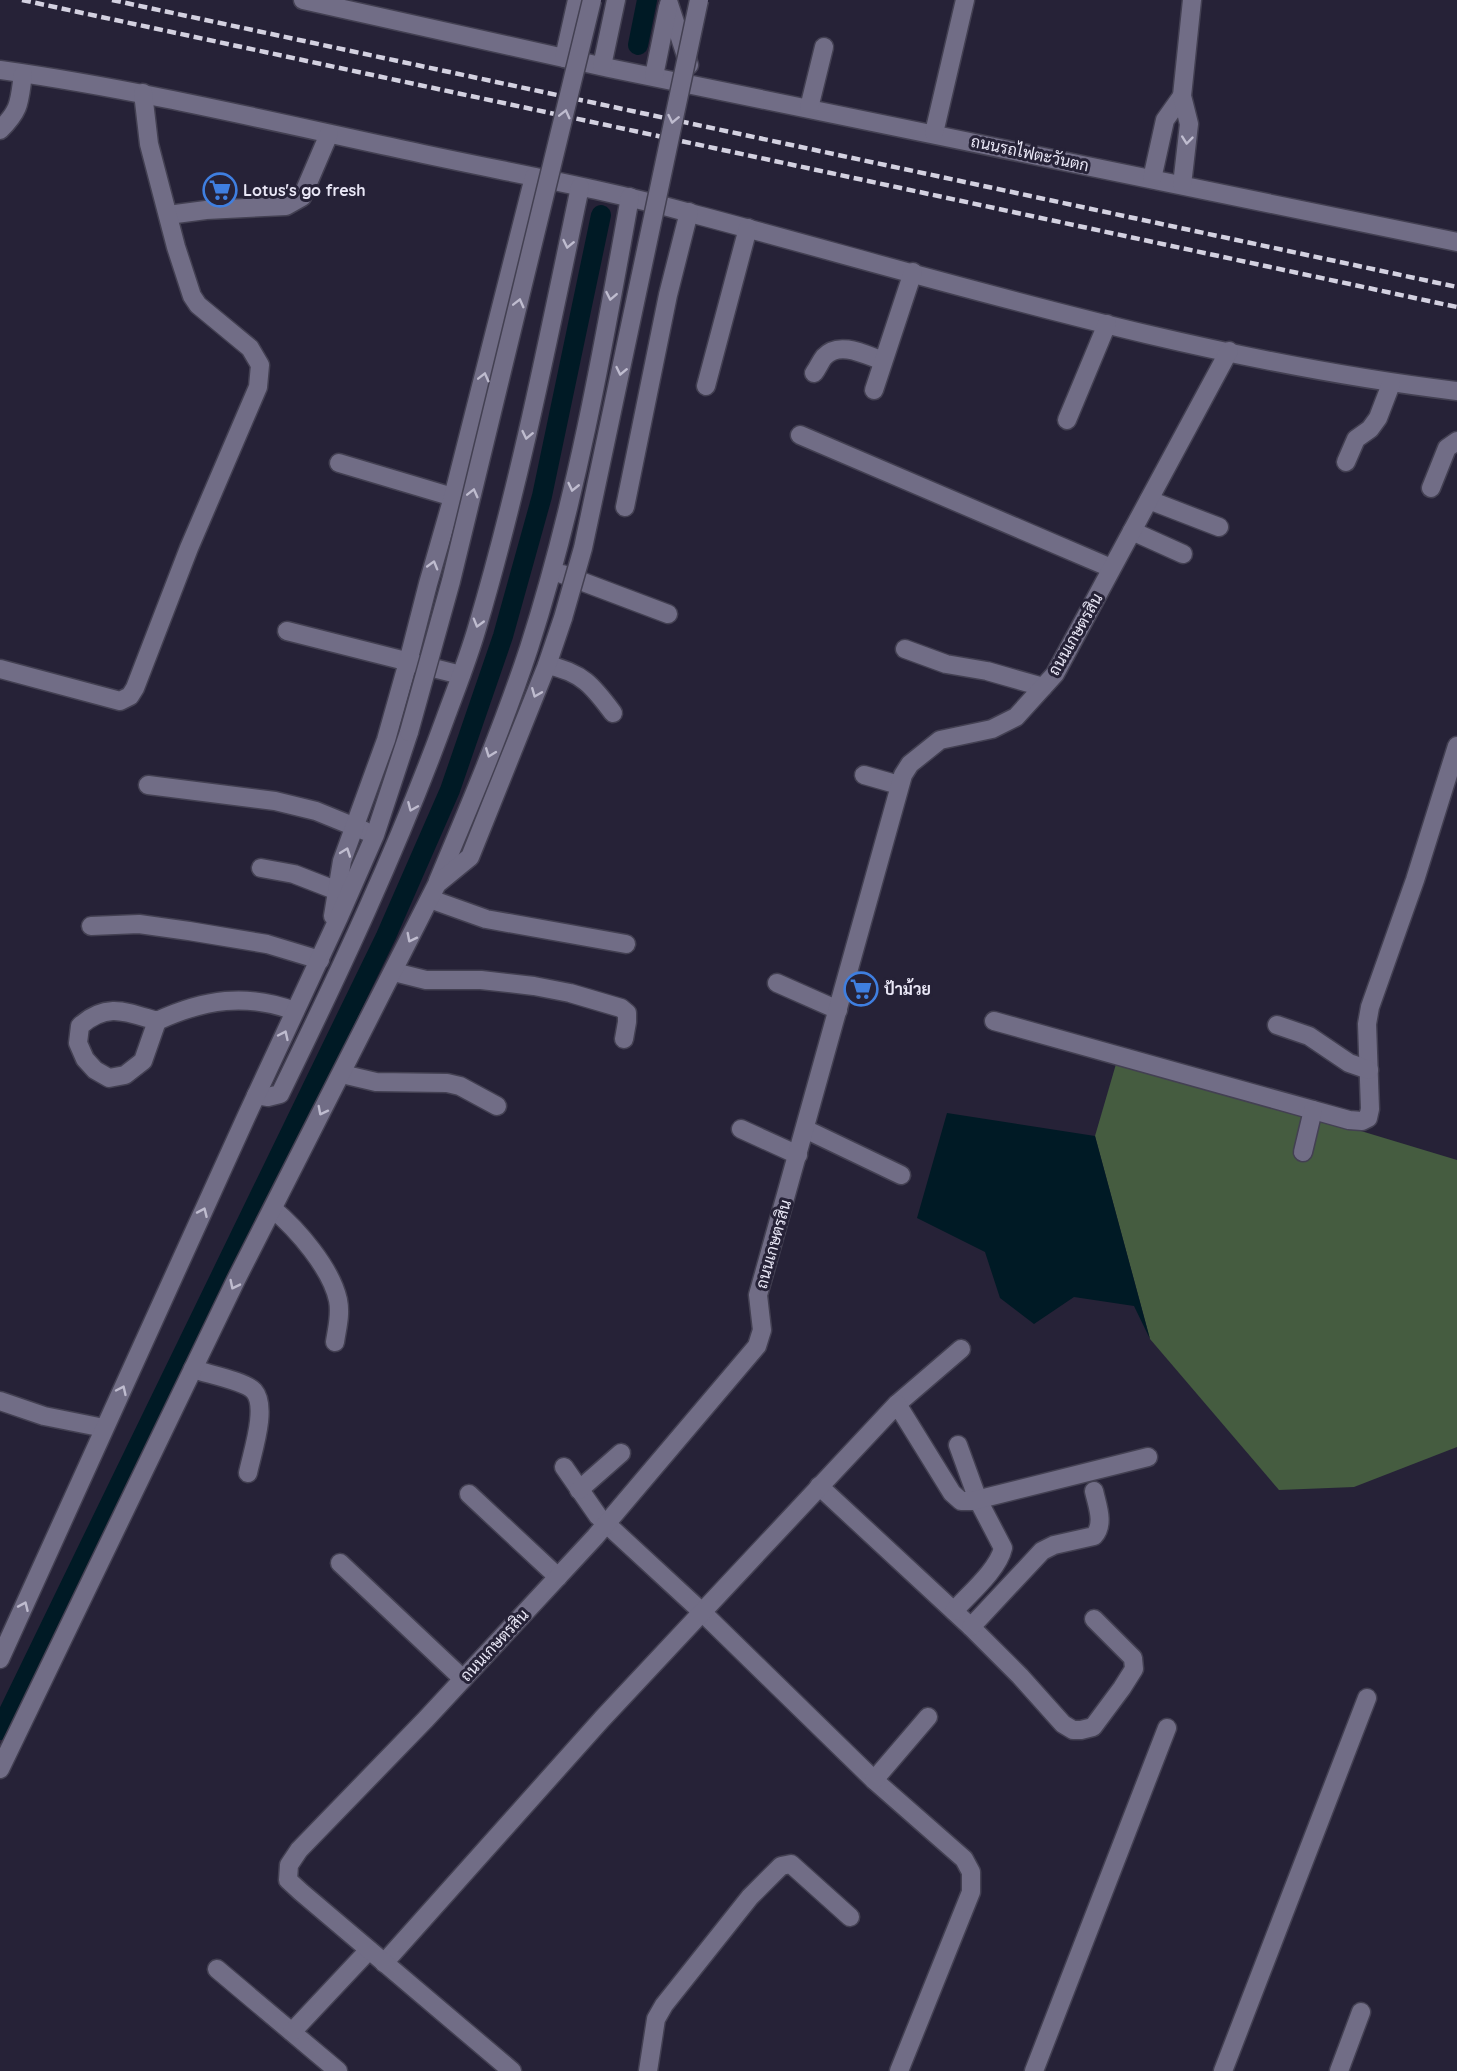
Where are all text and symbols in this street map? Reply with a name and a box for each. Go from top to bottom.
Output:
one-way arrow [557,109,570,119]
one-way arrow [667,114,680,124]
street label: ถนนรถไฟตะวันตก [969,130,1091,175]
one-way arrow [1181,136,1194,145]
supermarket icon: Lotus's go fresh [202,172,238,208]
place label: Lotus's go fresh [243,180,366,200]
one-way arrow [562,239,575,249]
one-way arrow [605,291,618,301]
one-way arrow [511,298,524,308]
one-way arrow [615,366,628,376]
one-way arrow [477,372,489,383]
one-way arrow [521,429,534,439]
one-way arrow [567,482,580,492]
one-way arrow [465,488,478,498]
one-way arrow [426,560,438,571]
street label: ถนนเกษตรสิน [1043,589,1107,679]
one-way arrow [473,617,485,628]
one-way arrow [531,687,543,698]
one-way arrow [484,747,497,758]
one-way arrow [407,800,419,811]
one-way arrow [338,847,351,858]
one-way arrow [407,931,418,942]
supermarket icon: ป้าม้วย [843,971,879,1007]
place label: ป้าม้วย [884,978,931,999]
one-way arrow [277,1031,289,1042]
one-way arrow [318,1105,329,1116]
street label: ถนนเกษตรสิน [751,1197,795,1291]
one-way arrow [196,1208,208,1219]
one-way arrow [229,1279,241,1290]
one-way arrow [115,1385,127,1396]
one-way arrow [17,1601,29,1612]
street label: ถนนเกษตรสิน [455,1605,533,1685]

